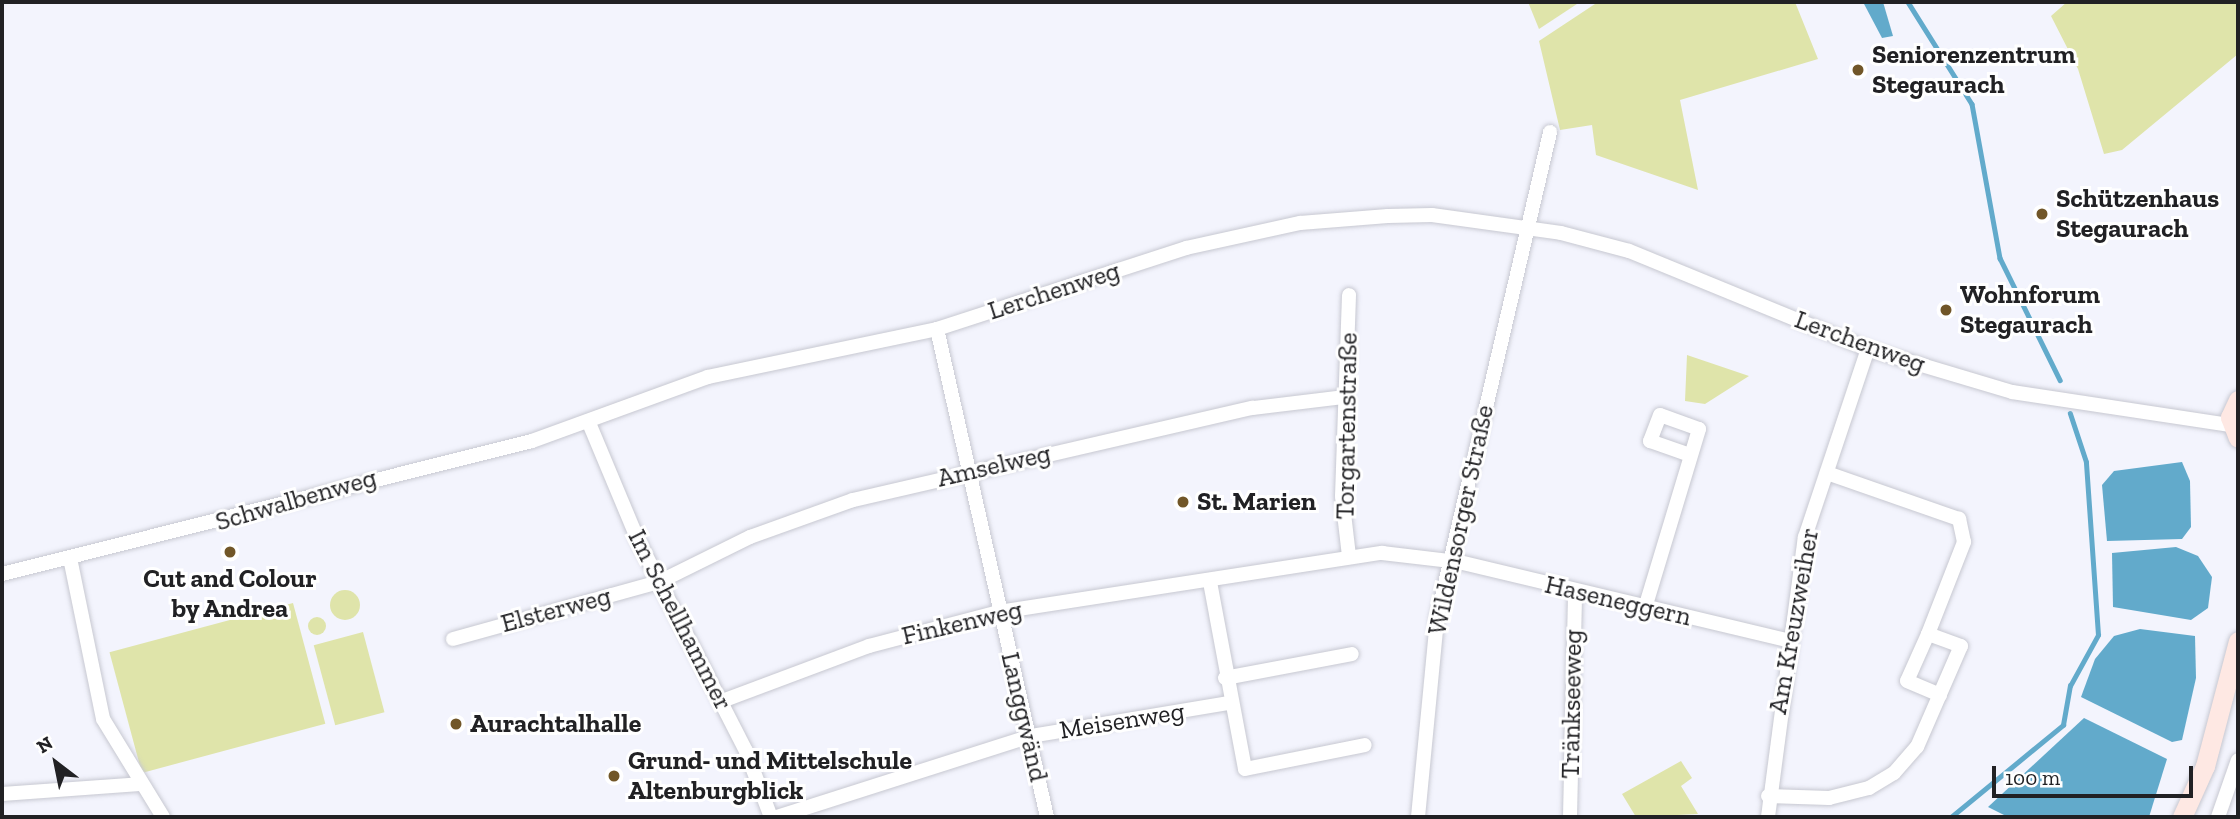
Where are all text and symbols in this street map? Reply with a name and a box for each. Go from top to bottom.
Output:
place label: Seniorenzentrum Stegaurach [1872,39,2075,100]
marker: Seniorenzentrum Stegaurach [1850,62,1866,78]
place label: Schützenhaus Stegaurach [2056,183,2219,244]
marker: Schützenhaus Stegaurach [2034,206,2050,222]
street label: Lerchenweg [984,255,1124,327]
place label: Wohnforum Stegaurach [1960,279,2100,340]
marker: Wohnforum Stegaurach [1938,302,1954,318]
street label: Lerchenweg [1790,304,1930,380]
street label: Torgartenstraße [1330,332,1364,520]
street label: Wildensorger Straße [1421,402,1501,638]
street label: Amselweg [934,438,1054,494]
street label: Schwalbenweg [212,462,380,538]
place label: St. Marien [1197,486,1316,518]
marker: St. Marien [1175,494,1191,510]
street label: Im Schellhammer [621,525,739,715]
street label: Am Kreuzweiher [1762,526,1826,716]
marker: Cut and Colour by Andrea [222,544,238,560]
place label: Cut and Colour by Andrea [143,563,317,624]
street label: Haseneggern [1542,569,1694,633]
street label: Elsterweg [498,580,614,640]
street label: Finkenweg [899,594,1025,652]
street label: Tränkseeweg [1555,629,1589,779]
street label: Langgwänd [994,649,1054,785]
street label: Meisenweg [1057,696,1187,746]
place label: Aurachtalhalle [470,708,641,740]
marker: Aurachtalhalle [448,716,464,732]
north arrow [21,728,91,798]
text: N [32,731,57,758]
place label: Grund- und Mittelschule Altenburgblick [628,745,912,806]
scale bar [1995,752,2196,796]
text: 100 m [2005,765,2060,790]
marker: Grund- und Mittelschule Altenburgblick [606,768,622,784]

